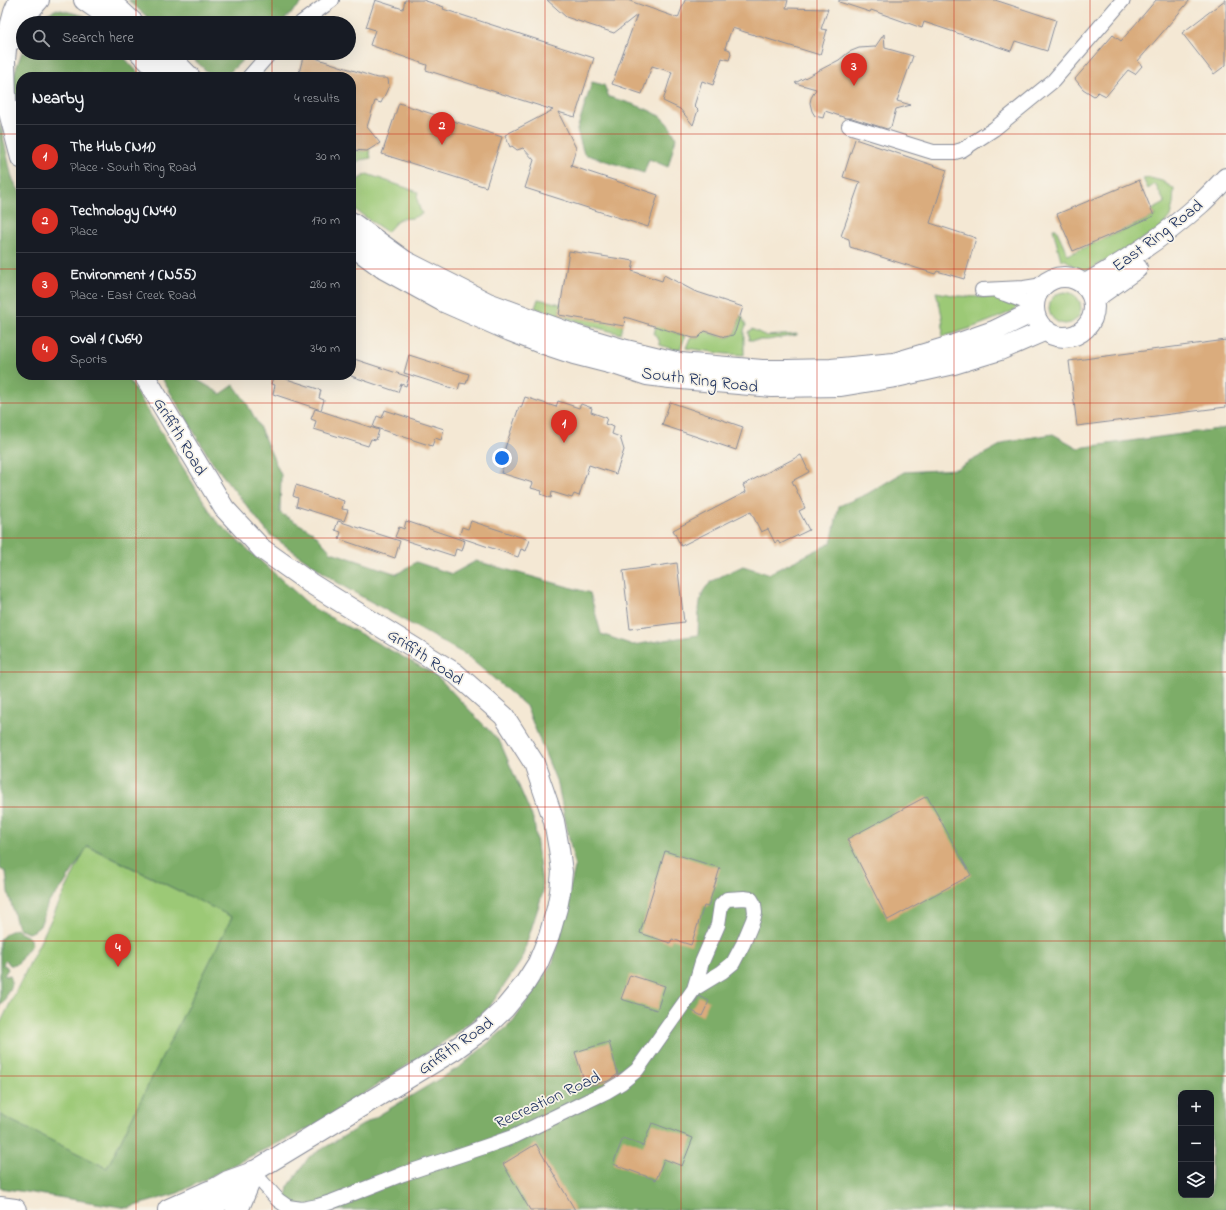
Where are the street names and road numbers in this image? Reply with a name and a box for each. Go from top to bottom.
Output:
street label: East Ring Road [1107,194,1210,280]
street label: South Ring Road [640,361,760,402]
street label: Griffith Road [147,393,213,481]
street label: Griffith Road [382,623,469,692]
street label: Griffith Road [413,1011,499,1081]
street label: Recreation Road [491,1065,605,1136]

